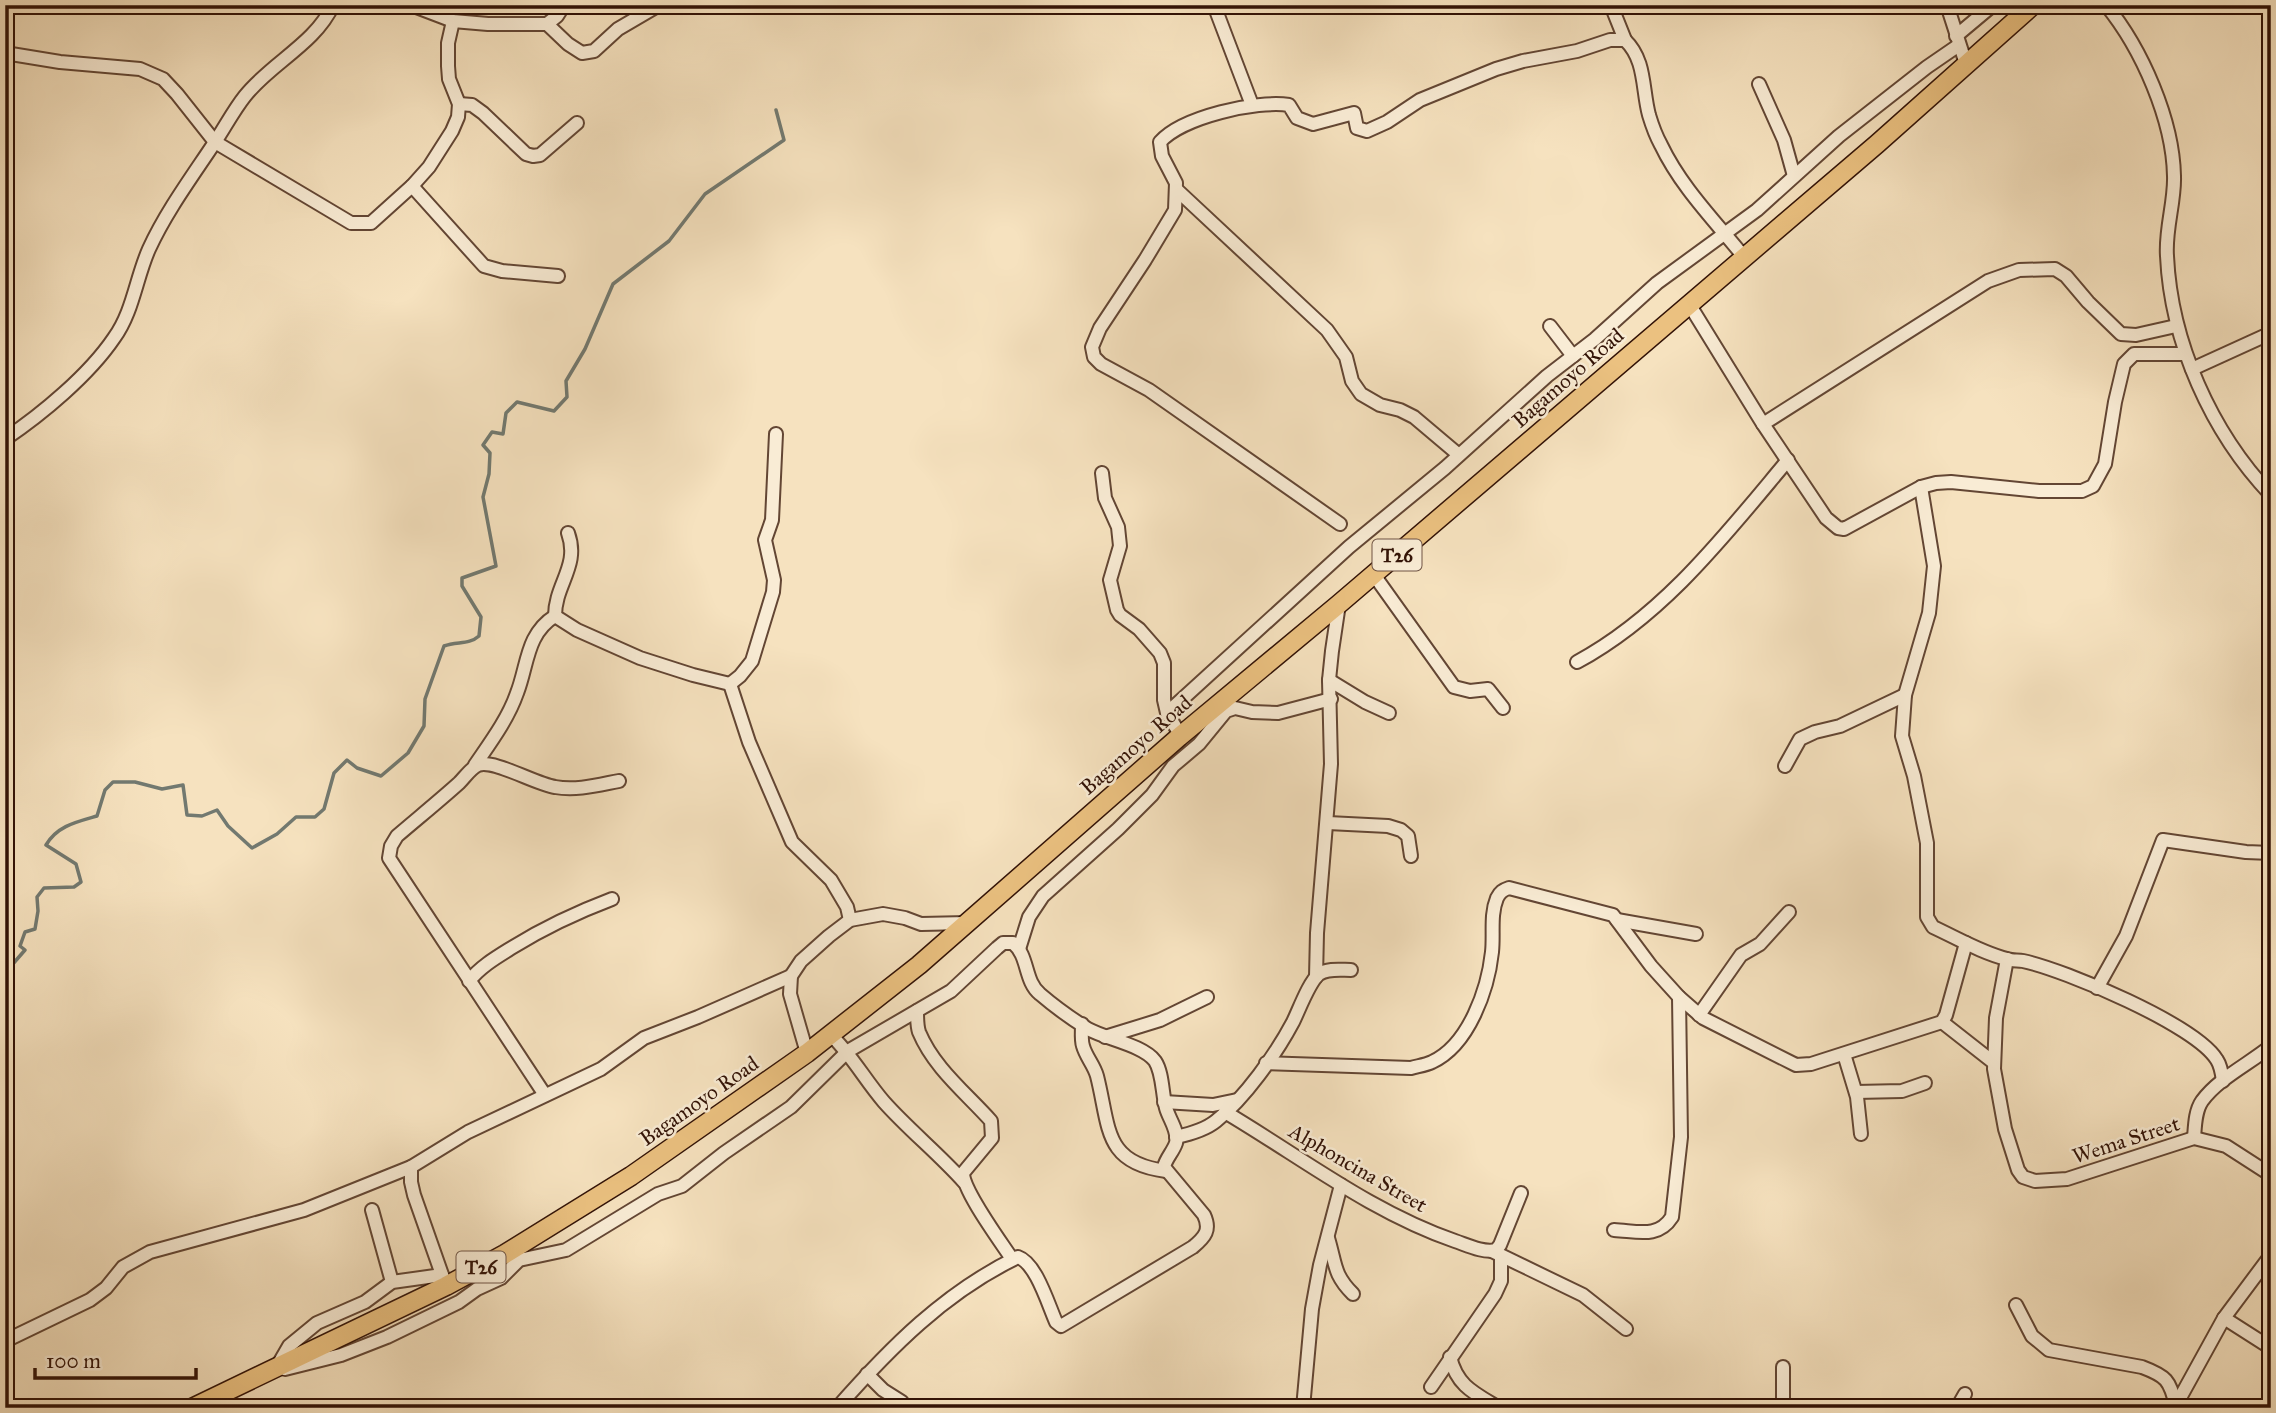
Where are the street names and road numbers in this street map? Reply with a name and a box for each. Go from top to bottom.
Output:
street label: Bagamoyo Road [1507,322,1629,433]
road number: T26 [1372,540,1422,570]
street label: Bagamoyo Road [1075,689,1197,800]
street label: Bagamoyo Road [635,1050,764,1152]
street label: Wema Street [2069,1110,2183,1170]
street label: Alphoncina Street [1283,1117,1432,1218]
road number: T26 [456,1252,505,1282]

